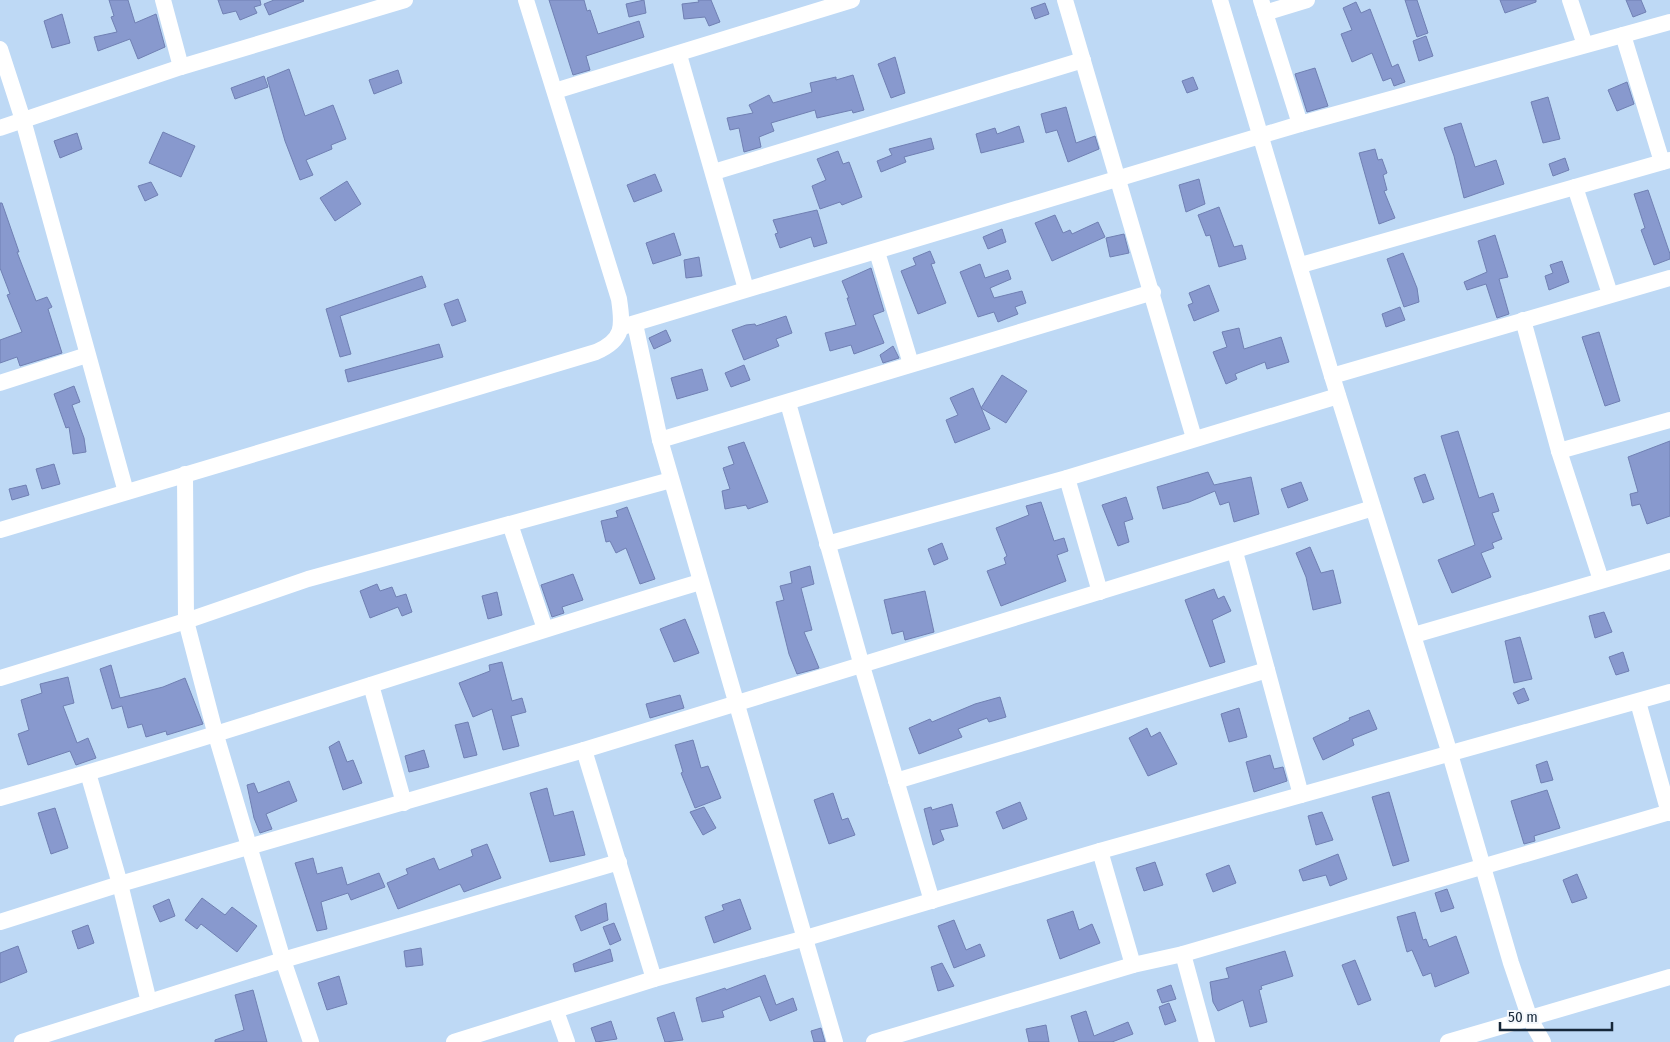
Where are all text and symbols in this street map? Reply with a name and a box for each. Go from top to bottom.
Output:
scale bar [1500,1000,1612,1032]
text: 50 m [1508,1008,1538,1026]

